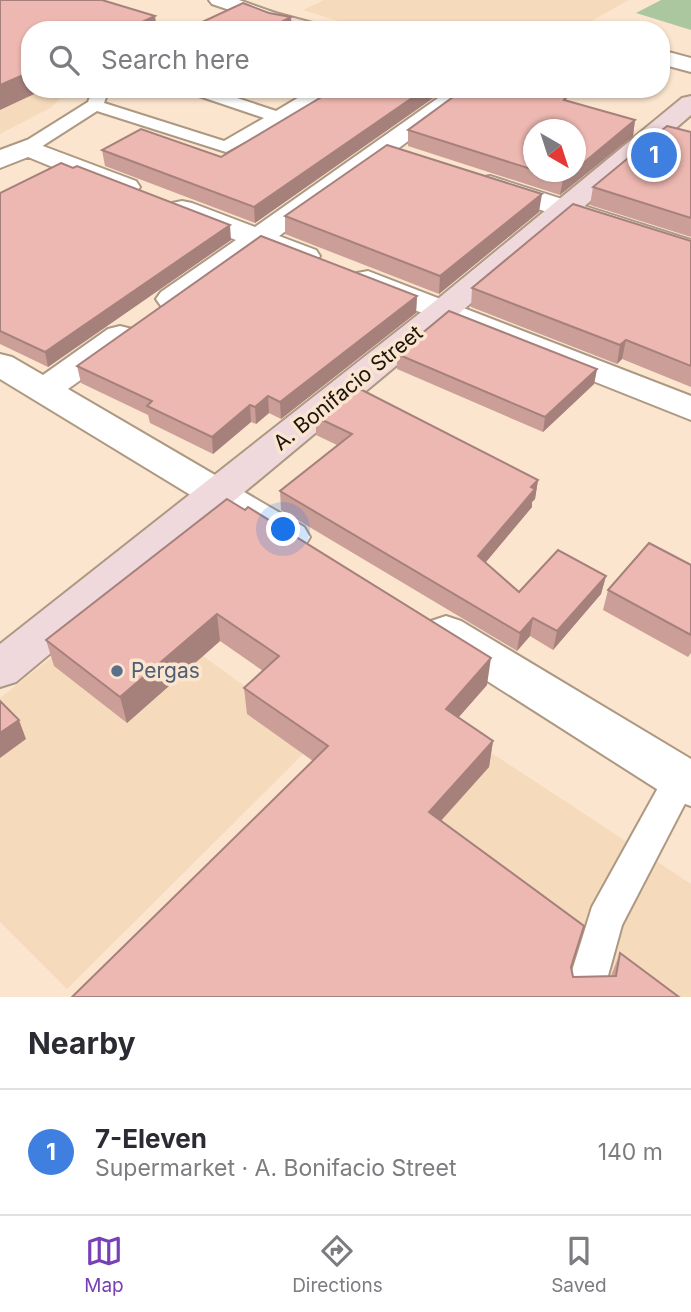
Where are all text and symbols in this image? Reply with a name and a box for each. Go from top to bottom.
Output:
search box [21,21,670,98]
icon: search [45,41,83,79]
text: Search here [101,44,250,75]
north arrow [523,119,586,182]
pin: 1 [631,129,677,181]
street label: A. Bonifacio Street [268,320,427,455]
your location [266,512,300,546]
place label: Pergas [131,658,200,683]
marker: Pergas [109,663,125,679]
text: Nearby [28,1025,136,1061]
text: 7-Eleven [95,1123,207,1154]
text: 1 [46,1138,56,1166]
text: 140 m [598,1138,663,1166]
text: Supermarket · A. Bonifacio Street [95,1154,456,1182]
tab: Map [84,1232,124,1297]
tab: Directions [292,1232,383,1297]
tab: Saved [551,1232,607,1297]

